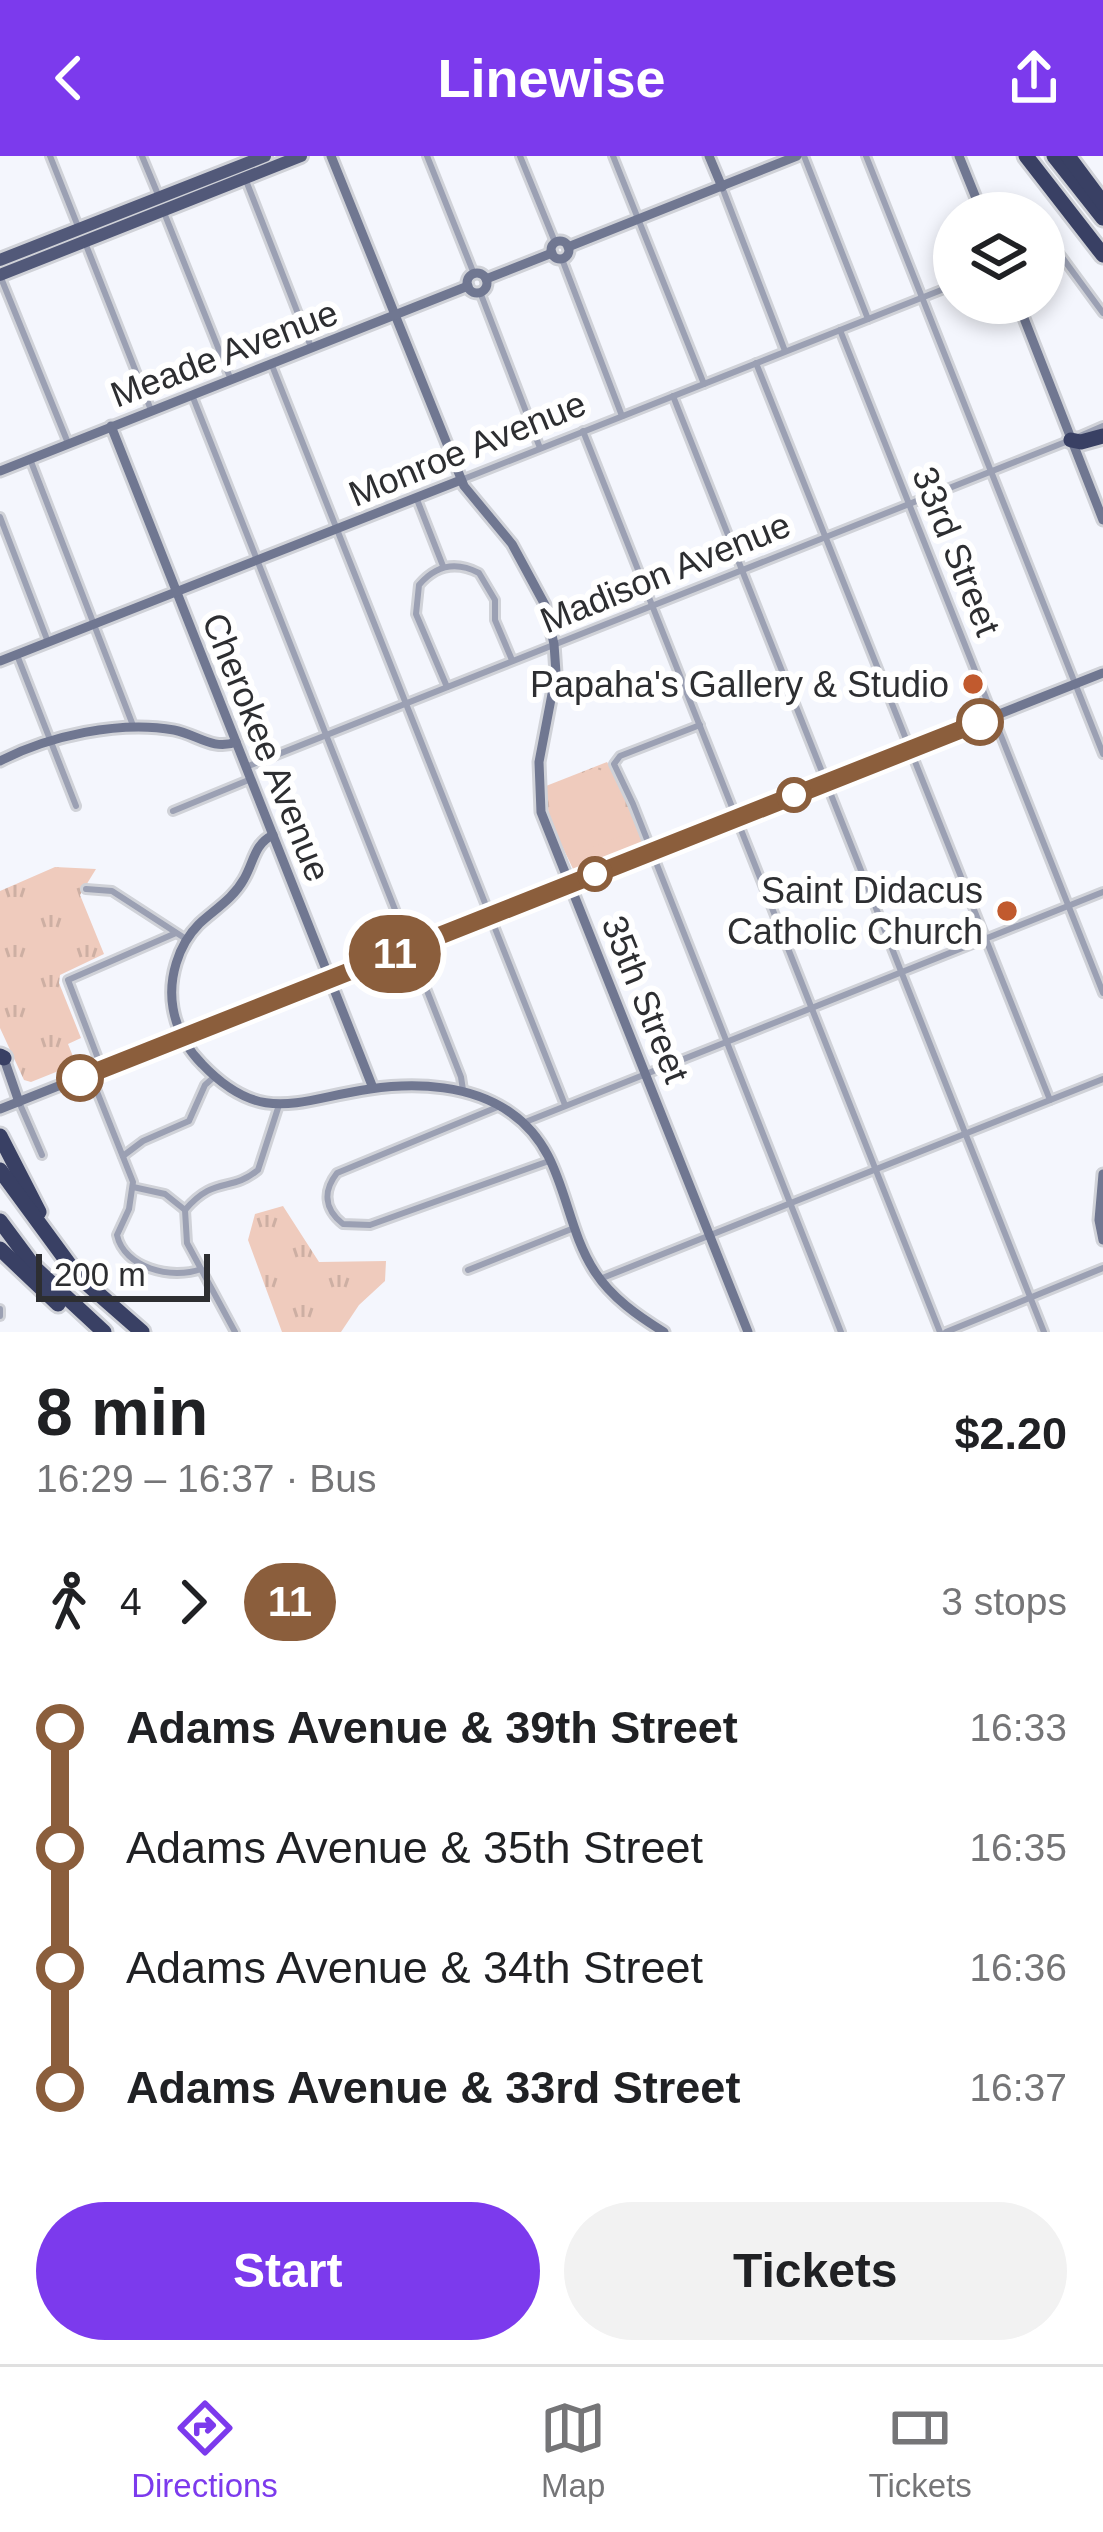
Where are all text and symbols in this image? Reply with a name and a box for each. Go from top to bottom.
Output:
icon: back [36,45,102,111]
icon: share [1001,45,1067,111]
text: Linewise [437,48,666,108]
map controls [933,192,1065,324]
button: layers [933,192,1065,324]
street label: Meade Avenue [105,291,343,416]
street label: Monroe Avenue [343,382,591,515]
street label: 33rd Street [904,461,1009,641]
street label: Madison Avenue [534,504,796,641]
street label: Cherokee Avenue [194,607,339,887]
place label: Papaha's Gallery & Studio [530,664,949,705]
marker: Papaha's Gallery & Studio [960,671,986,697]
unlabelled marker [958,700,1002,744]
unlabelled marker [778,779,810,811]
unlabelled marker [579,858,611,890]
place label: Saint Didacus Catholic Church [727,870,983,952]
marker: Saint Didacus Catholic Church [994,898,1020,924]
street label: 35th Street [594,910,698,1089]
line badge: 11 [341,915,449,993]
text: 11 [373,930,417,977]
unlabelled marker [58,1056,102,1100]
scale bar [36,1248,210,1301]
text: 200 m [54,1256,146,1293]
text: 8 min [36,1375,208,1449]
text: $2.20 [954,1408,1067,1459]
text: 16:29 – 16:37 · Bus [36,1457,376,1500]
icon: walk [36,1569,102,1635]
icon: forward [160,1569,226,1635]
text: 11 [268,1578,312,1625]
text: 4 [120,1580,142,1623]
text: 3 stops [941,1580,1067,1623]
text: Adams Avenue & 39th Street [126,1702,738,1753]
text: 16:33 [969,1706,1067,1749]
text: Adams Avenue & 35th Street [126,1822,703,1873]
text: 16:35 [969,1826,1067,1869]
text: Adams Avenue & 34th Street [126,1942,703,1993]
text: 16:36 [969,1946,1067,1989]
text: Adams Avenue & 33rd Street [126,2062,740,2113]
text: 16:37 [969,2066,1067,2109]
button: Start [36,2202,540,2340]
button: Tickets [564,2202,1067,2340]
tab: Directions [131,2395,278,2505]
tab: Map [540,2395,606,2505]
tab: Tickets [869,2395,972,2505]

